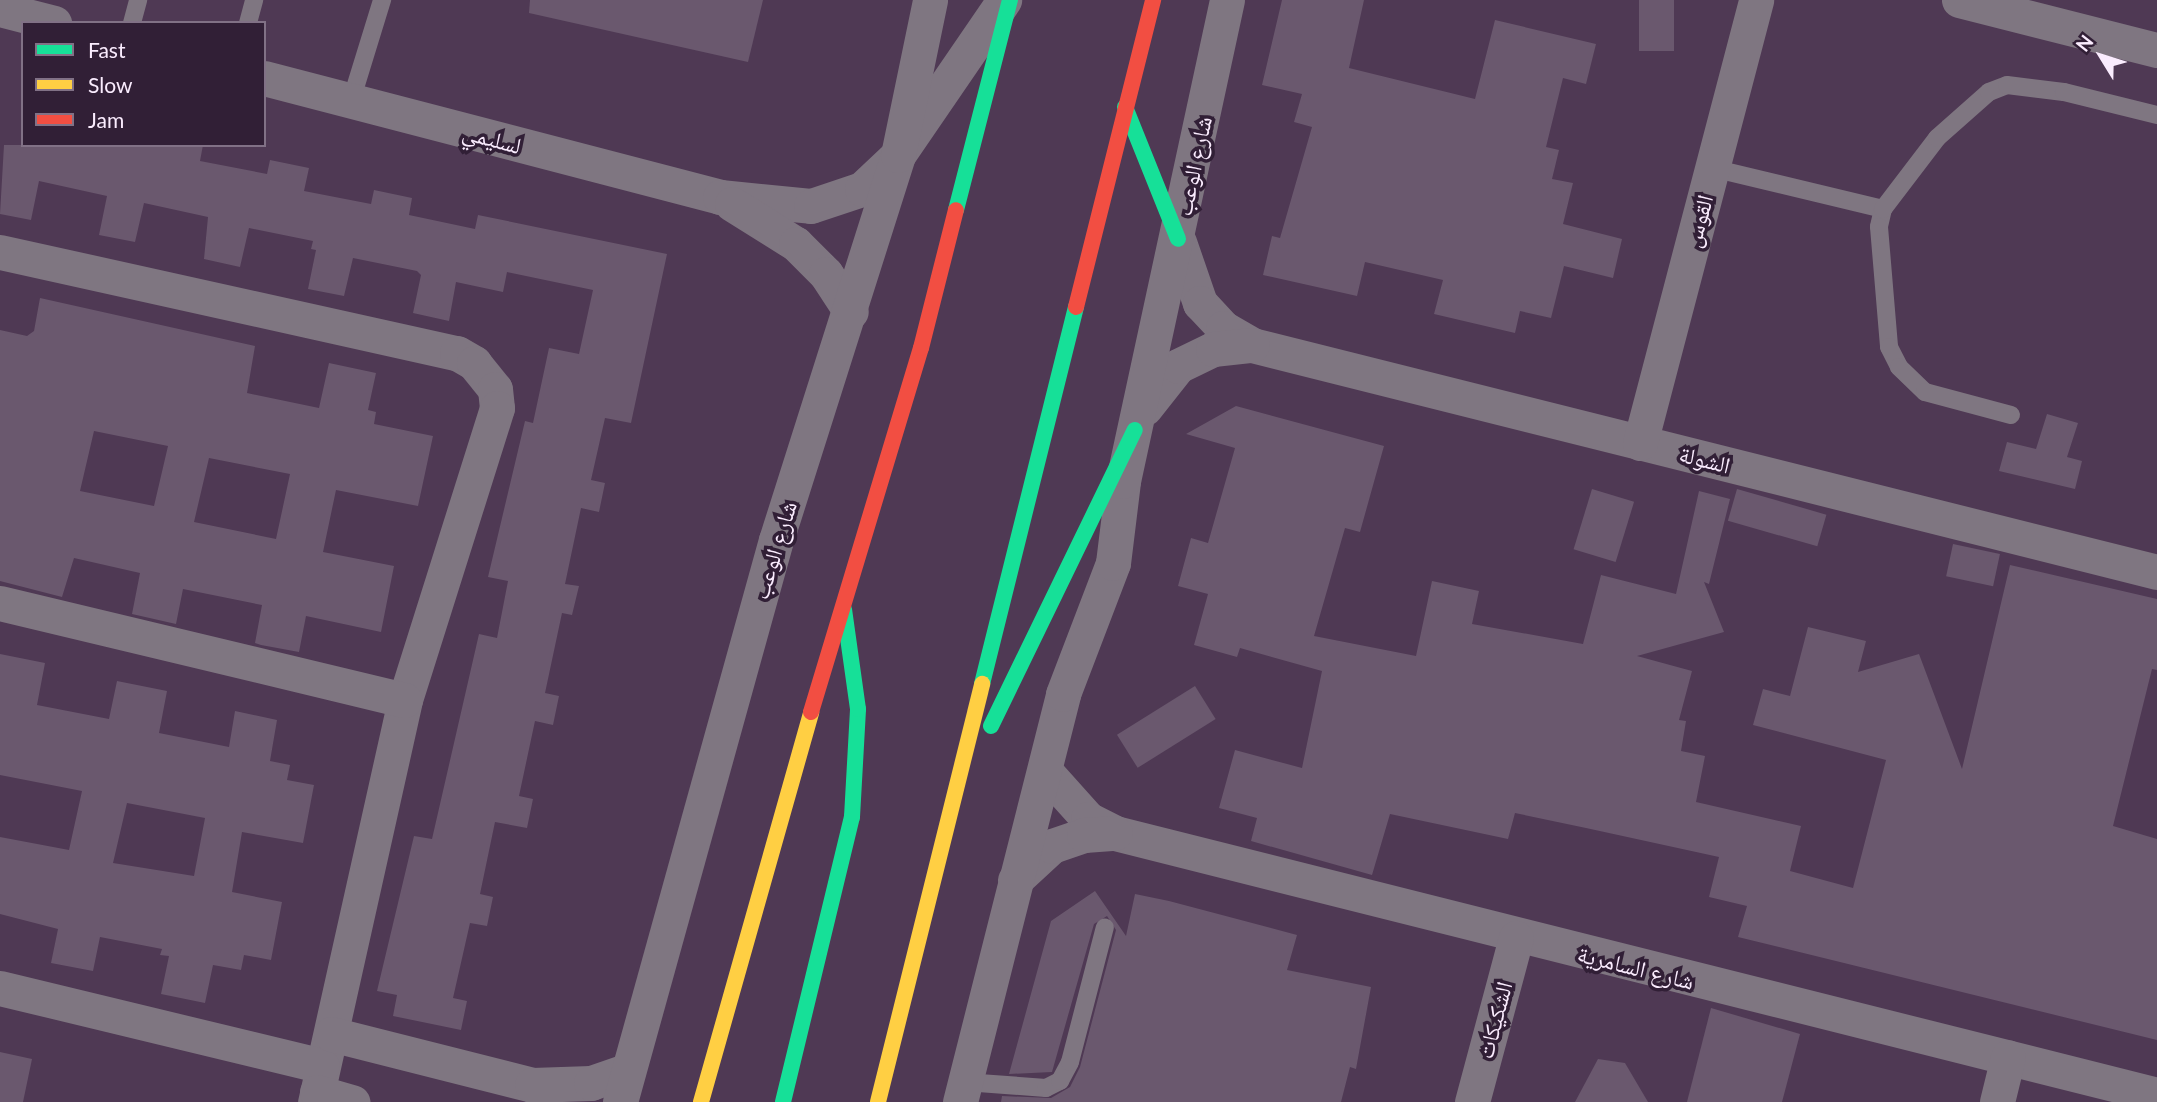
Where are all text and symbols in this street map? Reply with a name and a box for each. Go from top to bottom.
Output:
legend [21,21,266,147]
north arrow [2066,21,2136,91]
text: N [2070,30,2098,56]
text: Fast [88,37,125,62]
text: Slow [88,72,132,97]
text: Jam [88,107,124,132]
street label: شارع الوعب [1169,114,1217,218]
street label: لسليمي [460,117,524,159]
street label: القوس [1678,192,1718,250]
street label: الشولة [1677,439,1733,479]
street label: شارع الوعب [746,498,802,602]
street label: شارع السامرية [1575,939,1697,995]
street label: الشكيكات [1471,978,1517,1062]

